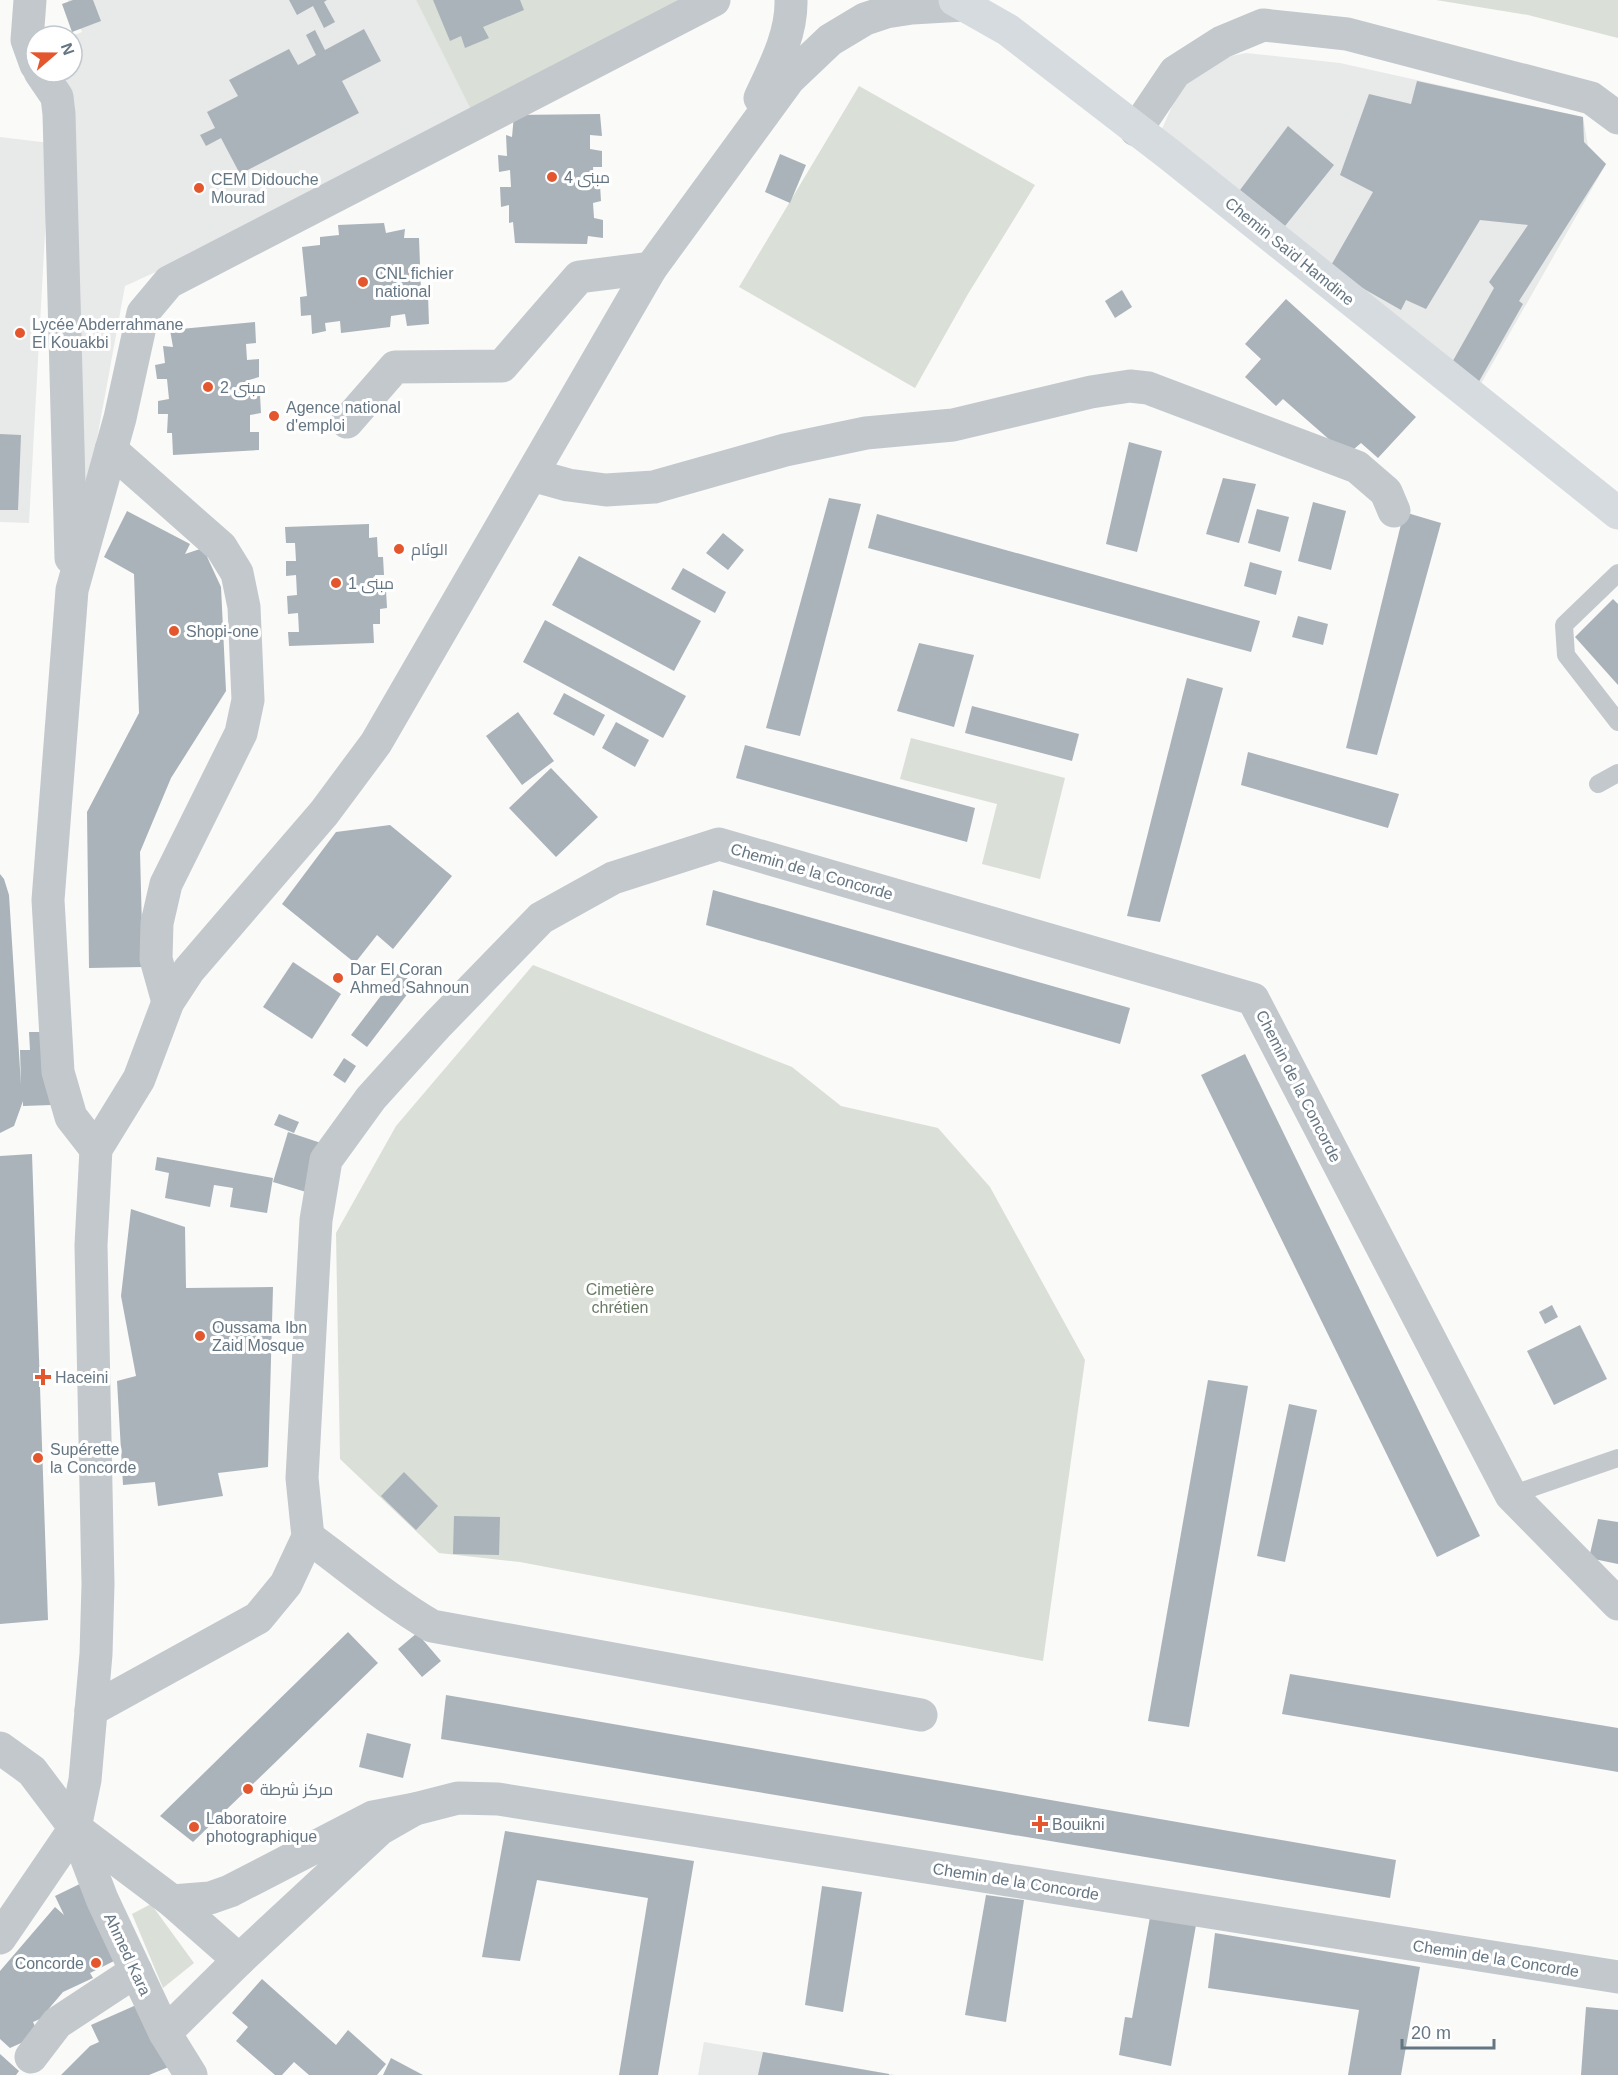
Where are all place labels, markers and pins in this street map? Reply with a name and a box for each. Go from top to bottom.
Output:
place label: مبنى 4 [564,169,610,188]
marker: مبنى 4 [545,170,559,184]
place label: CEM Didouche Mourad [211,171,319,206]
marker: CEM Didouche Mourad [192,181,206,195]
place label: CNL fichier national [375,265,454,300]
marker: CNL fichier national [356,275,370,289]
place label: Lycée Abderrahmane El Kouakbi [32,316,184,351]
marker: Lycée Abderrahmane El Kouakbi [13,326,27,340]
place label: مبنى 2 [220,379,266,398]
marker: مبنى 2 [201,380,215,394]
place label: Agence national d'emploi [286,399,401,434]
marker: Agence national d'emploi [267,409,281,423]
place label: الوئام [411,541,448,561]
marker: الوئام [392,542,406,556]
place label: مبنى 1 [348,575,394,594]
marker: مبنى 1 [329,576,343,590]
place label: Shopi-one [186,623,259,640]
marker: Shopi-one [167,624,181,638]
place label: Dar El Coran Ahmed Sahnoun [350,961,469,996]
marker: Dar El Coran Ahmed Sahnoun [331,971,345,985]
place label: Oussama Ibn Zaid Mosque [212,1319,307,1354]
marker: Oussama Ibn Zaid Mosque [193,1329,207,1343]
place label: Haceini [55,1369,108,1386]
marker: Haceini [36,1370,50,1384]
place label: Supérette la Concorde [50,1441,136,1476]
marker: Supérette la Concorde [31,1451,45,1465]
place label: مركز شرطة [260,1781,333,1799]
marker: مركز شرطة [241,1782,255,1796]
place label: Laboratoire photographique [206,1810,317,1845]
place label: Bouikni [1052,1816,1104,1833]
marker: Bouikni [1033,1817,1047,1831]
marker: Laboratoire photographique [187,1820,201,1834]
place label: Concorde [15,1955,84,1972]
marker: Concorde [89,1956,103,1970]

